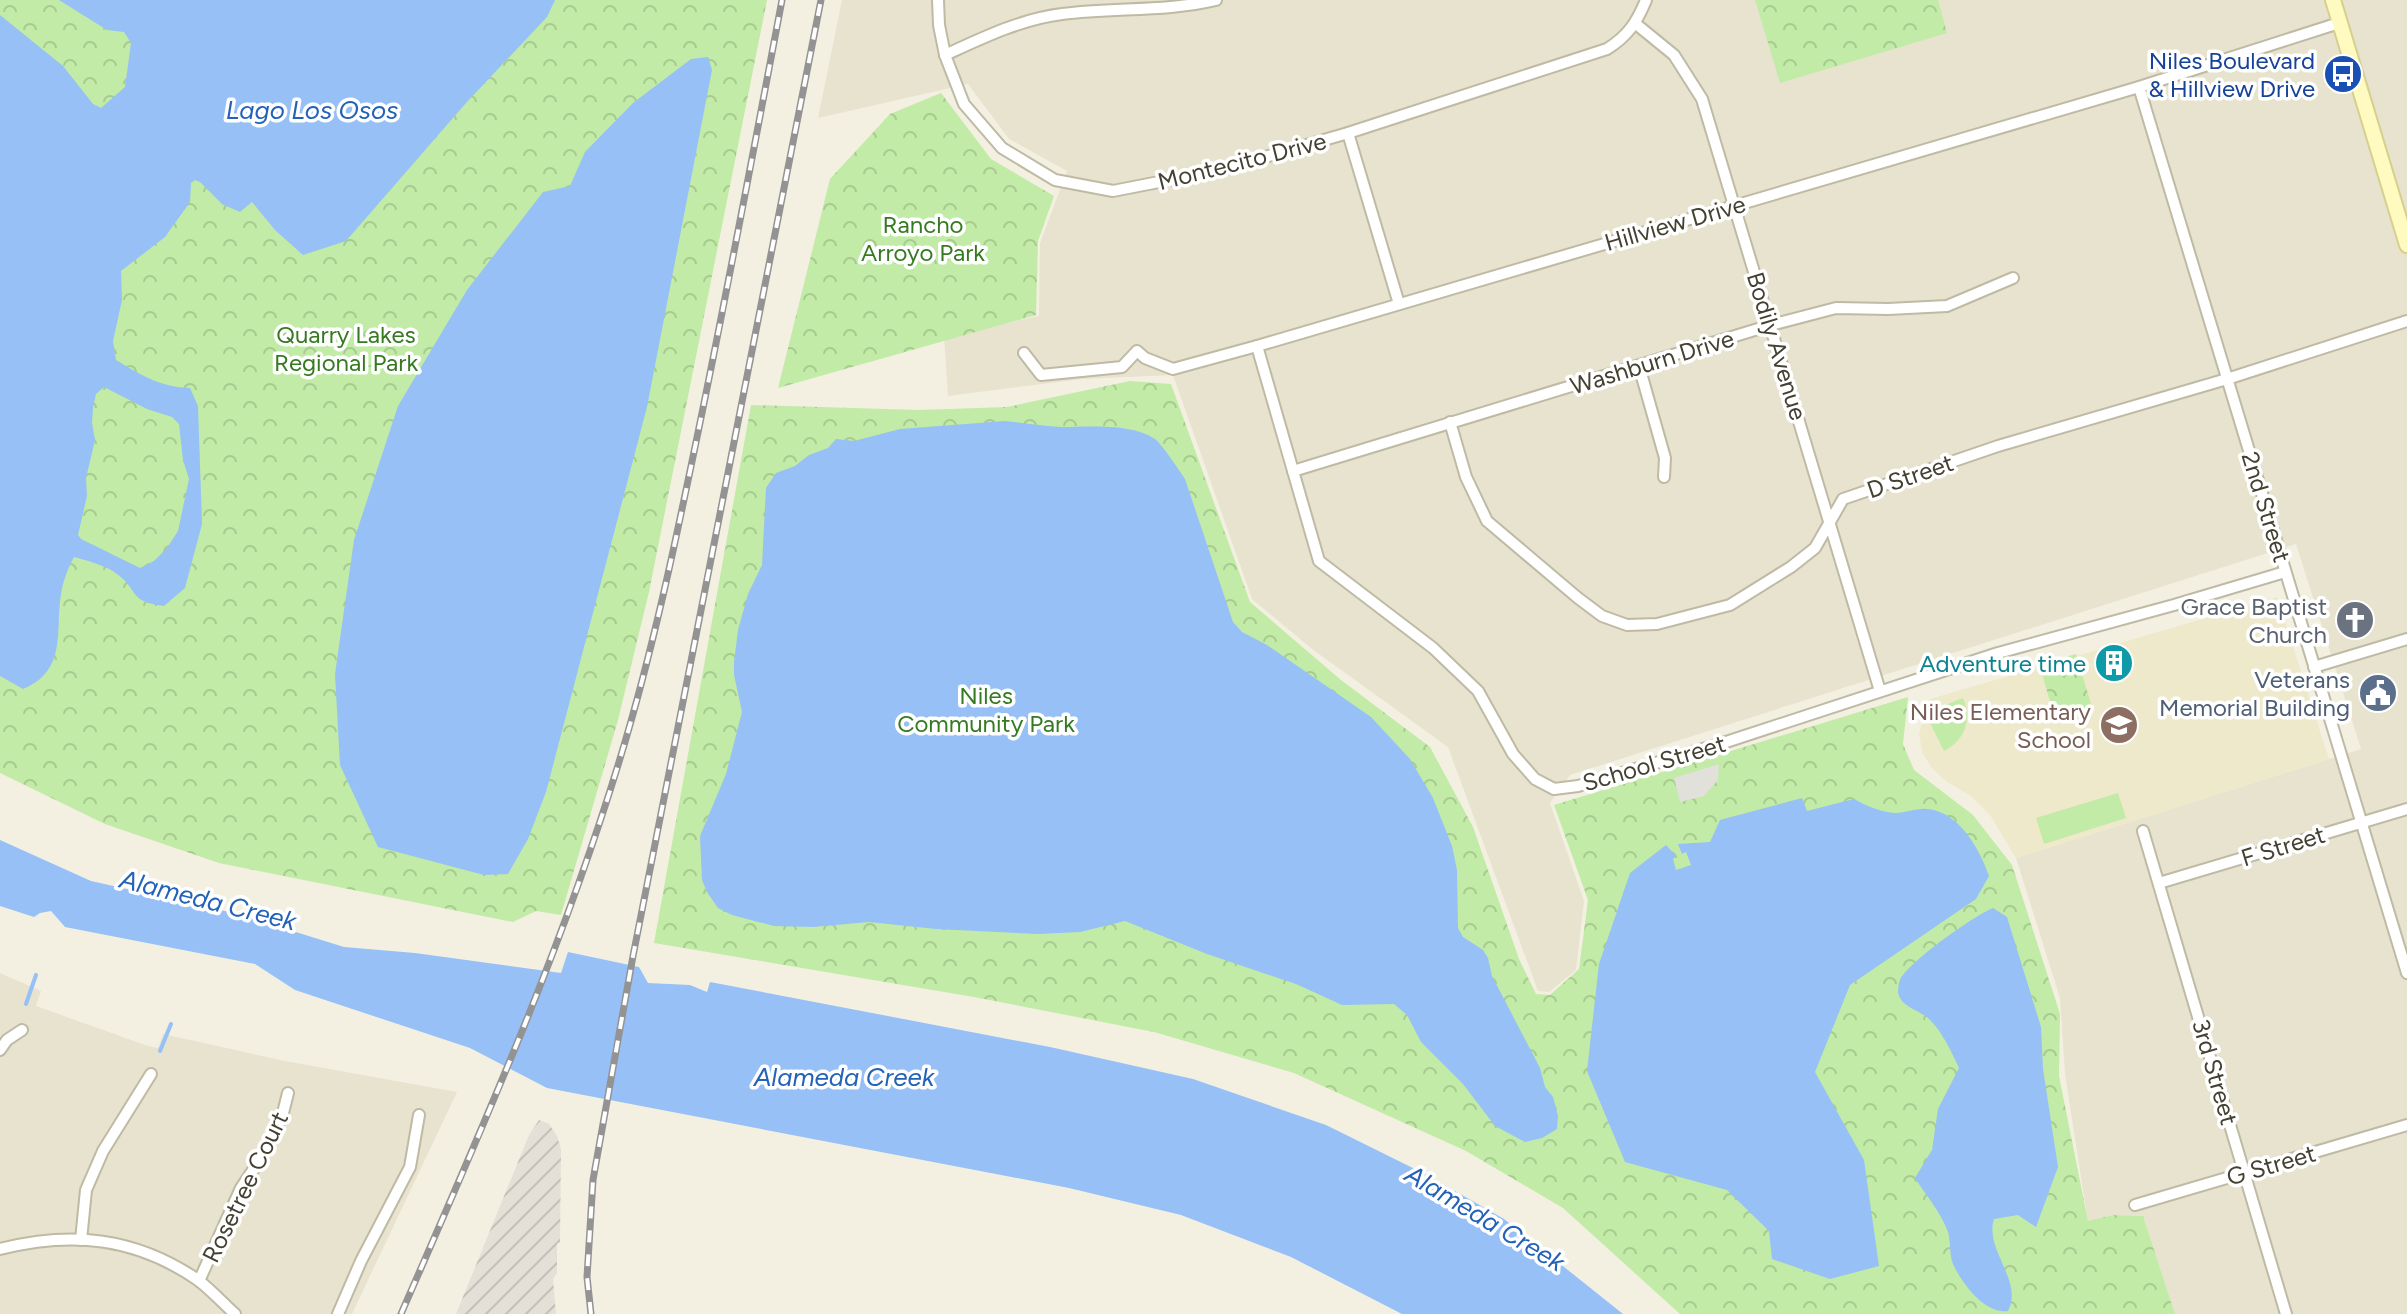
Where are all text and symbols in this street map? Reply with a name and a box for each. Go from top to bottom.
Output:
place label: Niles Boulevard & Hillview Drive [2148,46,2315,103]
bus stop icon: Niles Boulevard & Hillview Drive [2322,53,2364,95]
water label: Lago Los Osos [226,94,398,126]
street label: Montecito Drive [1155,126,1329,196]
street label: Hillview Drive [1601,189,1749,257]
park label: Rancho Arroyo Park [861,210,985,267]
street label: Bodily Avenue [1741,268,1813,424]
park label: Quarry Lakes Regional Park [274,320,418,377]
street label: Washburn Drive [1567,323,1737,401]
street label: D Street [1863,448,1957,504]
street label: 2nd Street [2235,448,2297,566]
place label: Grace Baptist Church [2180,592,2327,649]
church icon: Grace Baptist Church [2334,599,2376,641]
building icon: Adventure time [2093,642,2135,684]
place label: Adventure time [1919,649,2086,678]
place label: Veterans Memorial Building [2159,665,2350,722]
public building icon: Veterans Memorial Building [2357,672,2399,714]
park label: Niles Community Park [897,681,1075,738]
place label: Niles Elementary School [1910,697,2091,754]
school or university icon: Niles Elementary School [2098,704,2140,746]
street label: School Street [1579,729,1729,797]
street label: F Street [2238,820,2328,872]
water label: Alameda Creek [115,862,301,938]
street label: 3rd Street [2186,1016,2244,1128]
water label: Alameda Creek [753,1061,936,1093]
street label: Rosetree Court [196,1107,294,1267]
street label: G Street [2223,1138,2319,1192]
water label: Alameda Creek [1398,1157,1572,1279]

